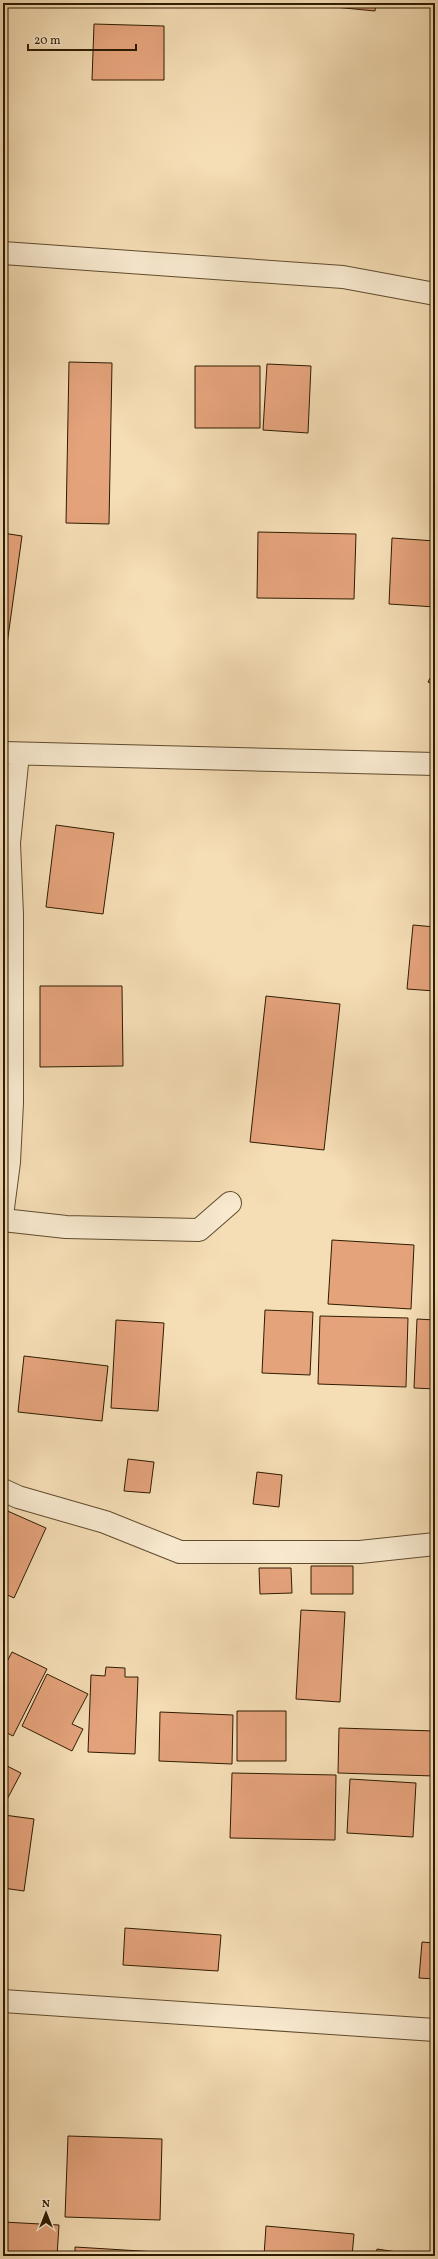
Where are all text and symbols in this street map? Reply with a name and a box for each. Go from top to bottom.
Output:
scale bar [28,26,136,52]
text: 20 m [34,33,61,49]
north arrow [26,2193,66,2233]
text: N [42,2197,50,2212]

